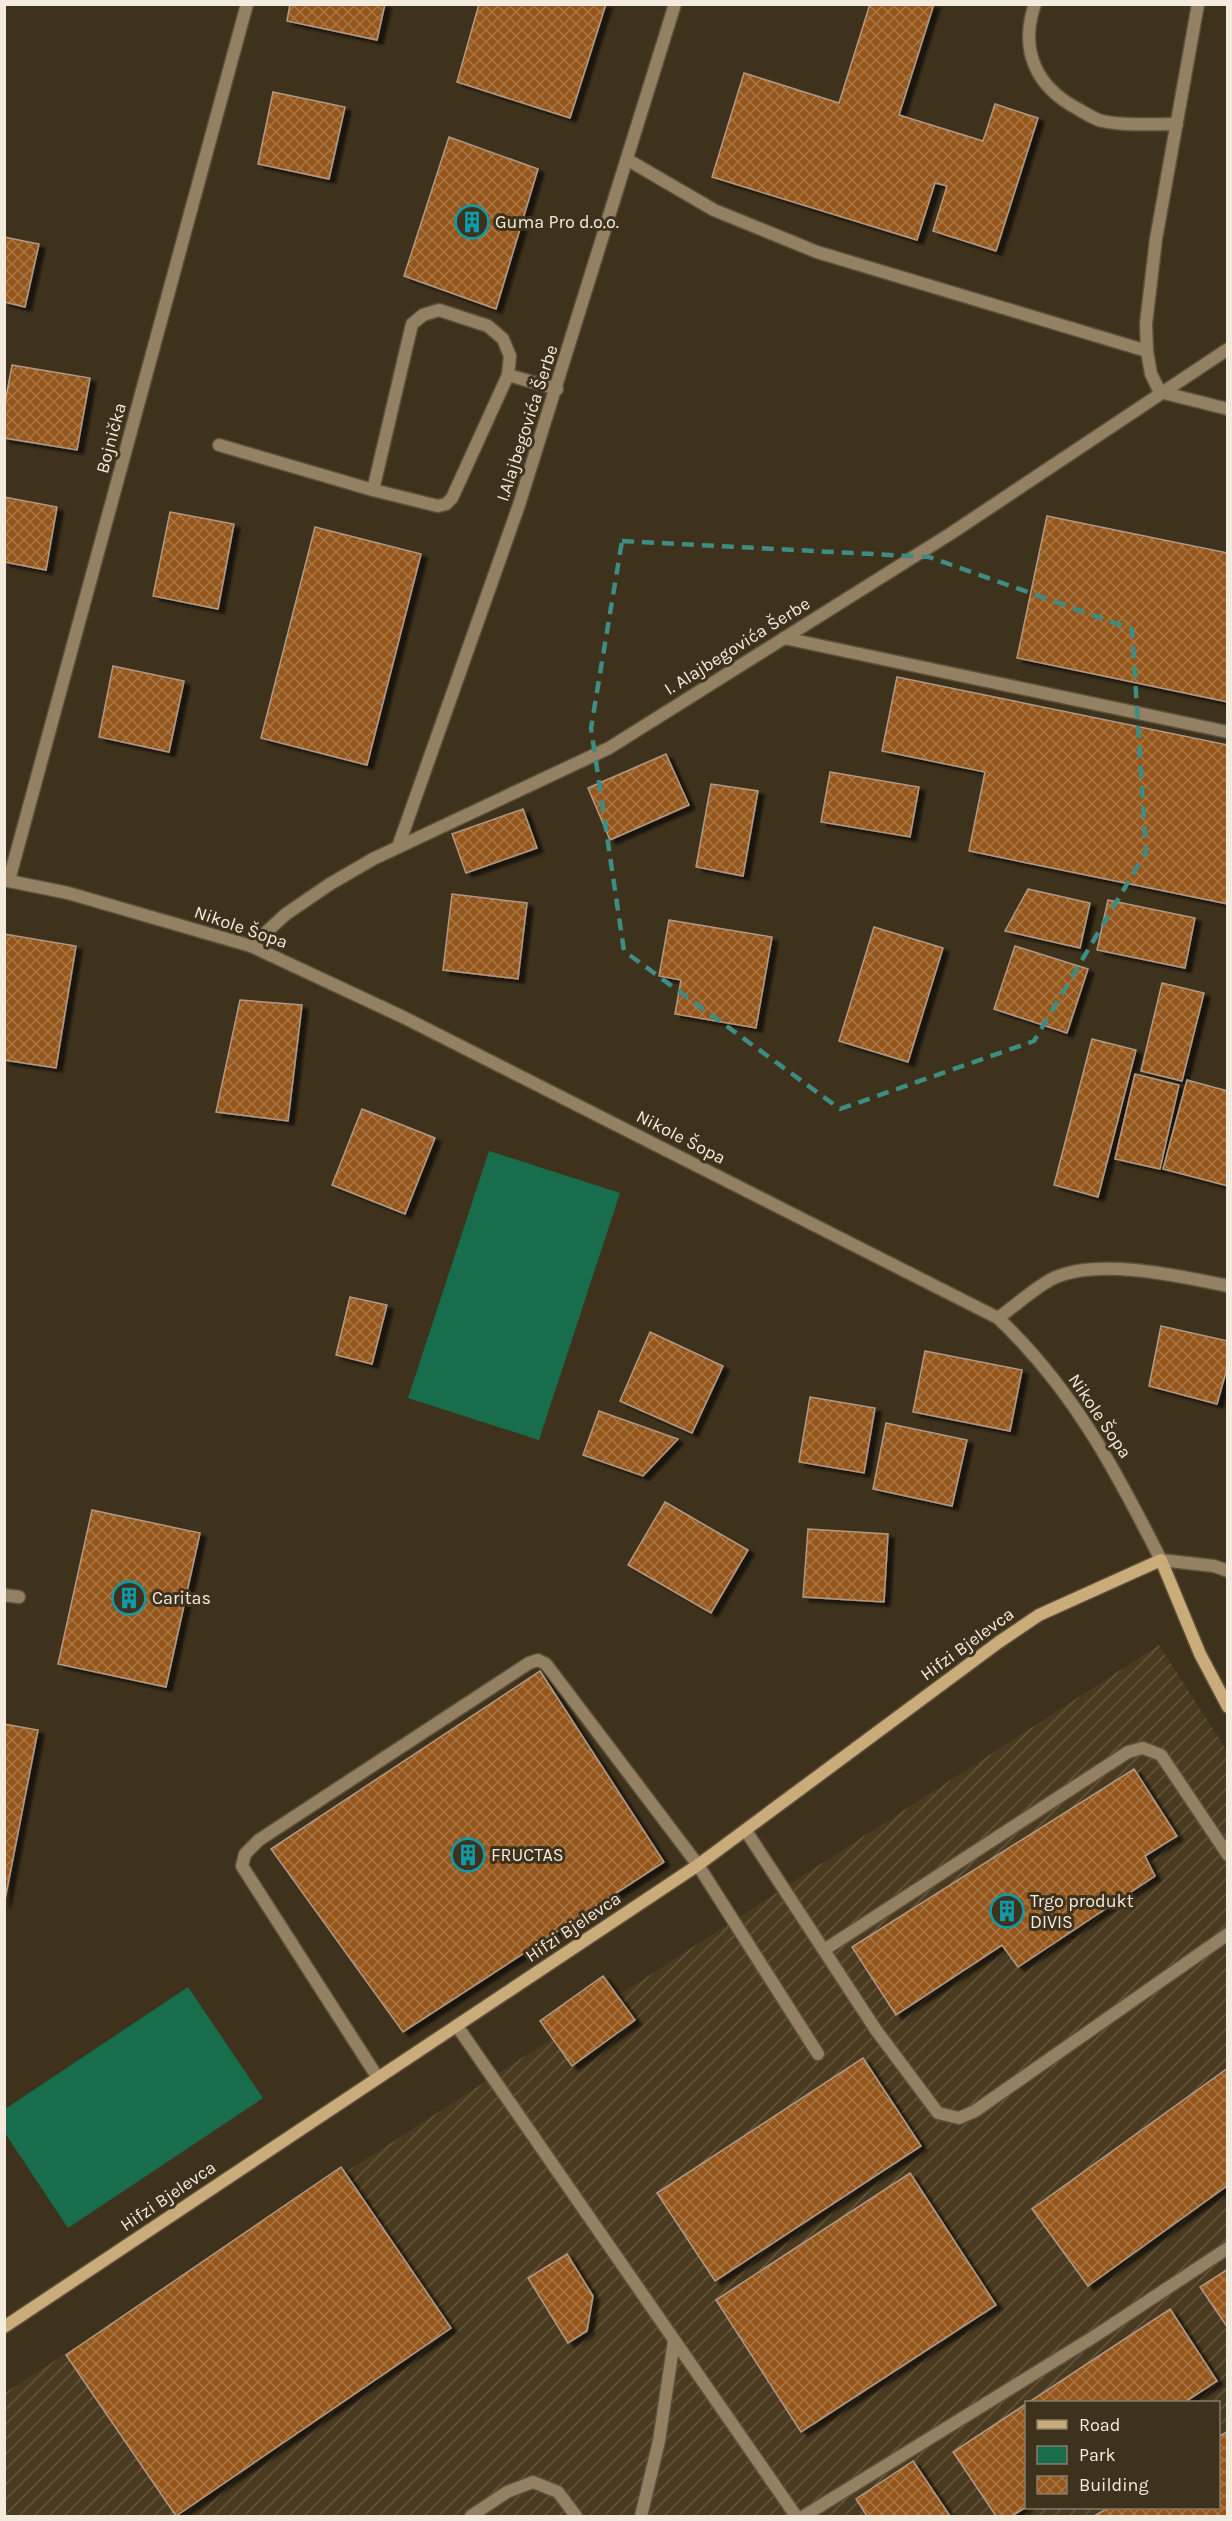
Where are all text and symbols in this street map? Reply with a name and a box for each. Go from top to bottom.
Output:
building icon: Guma Pro d.o.o. [454,204,490,240]
place label: Guma Pro d.o.o. [495,211,619,233]
street label: I.Alajbegovića Šerbe [491,342,563,504]
street label: Bojnička [91,400,131,476]
street label: I. Alajbegovića Šerbe [660,592,814,700]
street label: Nikole Šopa [191,901,291,953]
street label: Nikole Šopa [633,1105,729,1169]
street label: Nikole Šopa [1064,1369,1136,1463]
building icon: Caritas [111,1580,147,1616]
place label: Caritas [152,1587,211,1609]
street label: Hifzi Bjelevca [916,1603,1018,1685]
building icon: FRUCTAS [450,1837,486,1873]
place label: FRUCTAS [491,1844,564,1866]
street label: Hifzi Bjelevca [521,1887,625,1967]
place label: Trgo produkt DIVIS [1030,1890,1134,1933]
building icon: Trgo produkt DIVIS [989,1893,1025,1929]
street label: Hifzi Bjelevca [116,2156,220,2236]
legend [1025,2401,1220,2509]
text: Road [1079,2414,1120,2436]
text: Park [1079,2444,1116,2466]
text: Building [1079,2474,1149,2496]

